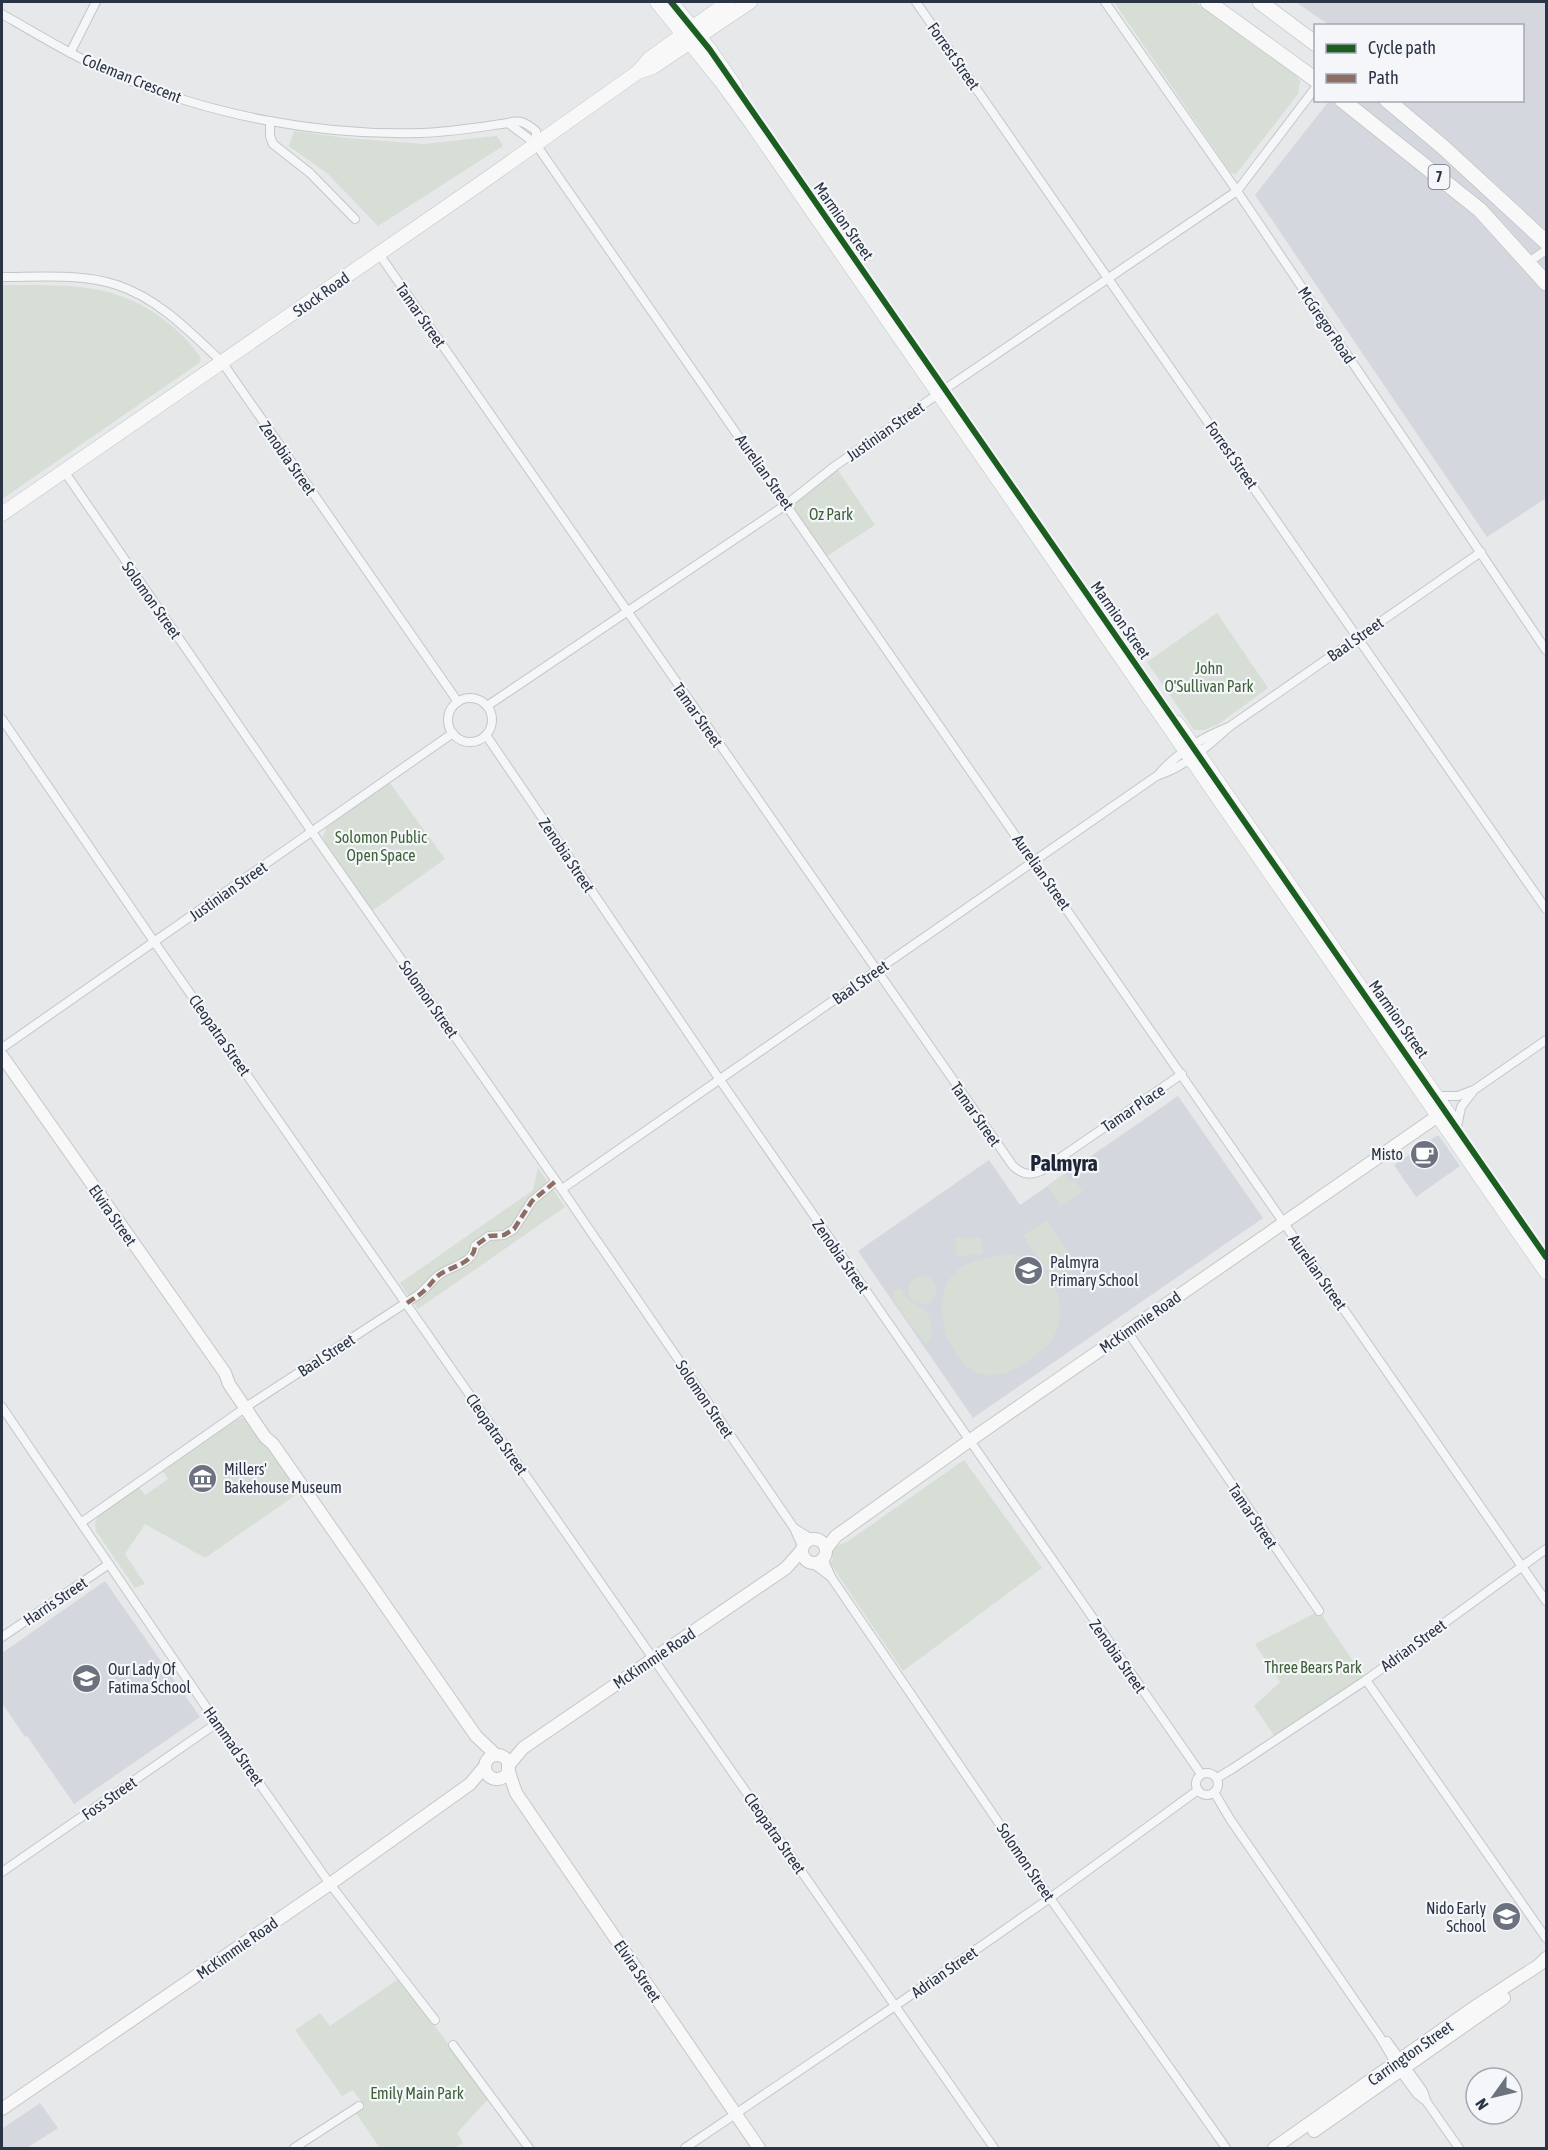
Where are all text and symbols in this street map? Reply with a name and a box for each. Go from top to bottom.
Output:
street label: Forrest Street [924,19,984,93]
legend [1314,24,1524,102]
text: Cycle path [1368,37,1436,58]
street label: Coleman Crescent [80,50,185,106]
text: Path [1368,67,1399,88]
road number: 7 [1428,165,1450,189]
street label: Marmion Street [811,179,878,264]
street label: Stock Road [289,268,353,320]
street label: Tamar Street [392,279,450,351]
street label: McGregor Road [1294,283,1359,367]
street label: Justinian Street [843,397,928,464]
street label: Zenobia Street [256,418,320,499]
street label: Forrest Street [1202,418,1262,492]
street label: Aurelian Street [732,431,798,514]
park label: Oz Park [809,505,853,523]
street label: Solomon Street [119,558,185,642]
street label: Marmion Street [1088,578,1155,663]
street label: Baal Street [1324,613,1387,665]
park label: John O'Sullivan Park [1164,659,1254,695]
street label: Tamar Street [669,679,727,751]
street label: Zenobia Street [536,814,599,896]
park label: Solomon Public Open Space [335,828,427,865]
street label: Aurelian Street [1009,831,1075,914]
street label: Justinian Street [186,857,271,924]
street label: Baal Street [829,956,892,1008]
street label: Solomon Street [396,957,462,1041]
street label: Marmion Street [1366,977,1433,1062]
street label: Cleopatra Street [185,991,255,1080]
street label: Tamar Street [947,1078,1005,1150]
street label: Tamar Place [1098,1080,1168,1136]
cafe icon: Misto [1408,1138,1440,1170]
place label: Misto [1371,1145,1403,1163]
district label: Palmyra [1030,1150,1098,1176]
street label: Elvira Street [85,1181,141,1249]
street label: Zenobia Street [809,1216,873,1297]
street label: Aurelian Street [1285,1231,1351,1314]
place label: Palmyra Primary School [1050,1253,1139,1290]
school or university icon: Palmyra Primary School [1013,1255,1045,1287]
street label: McKimmie Road [1096,1287,1184,1357]
street label: Baal Street [294,1330,358,1380]
street label: Solomon Street [672,1357,738,1442]
street label: Cleopatra Street [462,1390,532,1479]
place label: Millers' Bakehouse Museum [224,1460,342,1496]
museum icon: Millers' Bakehouse Museum [187,1462,219,1494]
street label: Tamar Street [1225,1480,1281,1552]
street label: Harris Street [20,1573,91,1629]
street label: Adrian Street [1377,1615,1449,1675]
street label: Zenobia Street [1086,1616,1150,1697]
street label: McKimmie Road [610,1624,698,1692]
park label: Three Bears Park [1264,1658,1362,1676]
place label: Our Lady Of Fatima School [108,1660,191,1696]
school or university icon: Our Lady Of Fatima School [71,1662,103,1694]
street label: Hammad Street [200,1703,268,1789]
street label: Foss Street [78,1773,140,1823]
street label: Cleopatra Street [740,1789,810,1878]
street label: Solomon Street [993,1820,1059,1905]
place label: Nido Early School [1426,1899,1487,1935]
school or university icon: Nido Early School [1491,1901,1523,1933]
street label: McKimmie Road [193,1913,281,1983]
street label: Elvira Street [611,1937,665,2005]
street label: Adrian Street [908,1943,981,2001]
street label: Carrington Street [1364,2017,1457,2090]
north arrow [1464,2066,1524,2126]
park label: Emily Main Park [370,2084,464,2103]
text: N [1471,2095,1492,2113]

